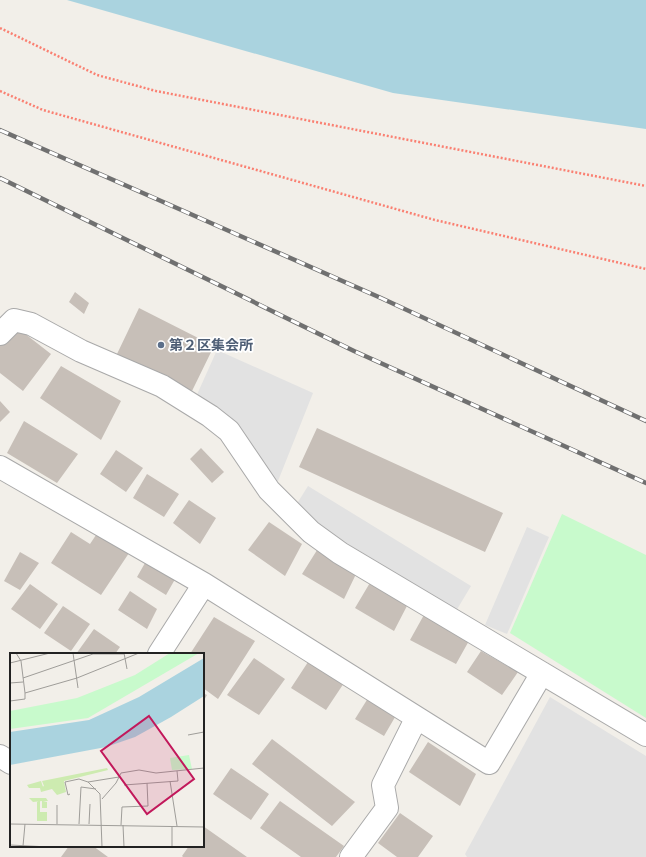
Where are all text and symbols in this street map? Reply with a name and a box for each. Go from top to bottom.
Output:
place label: 第２区集会所 [169,336,253,354]
marker: 第２区集会所 [156,340,166,350]
inset map [10,653,204,847]

